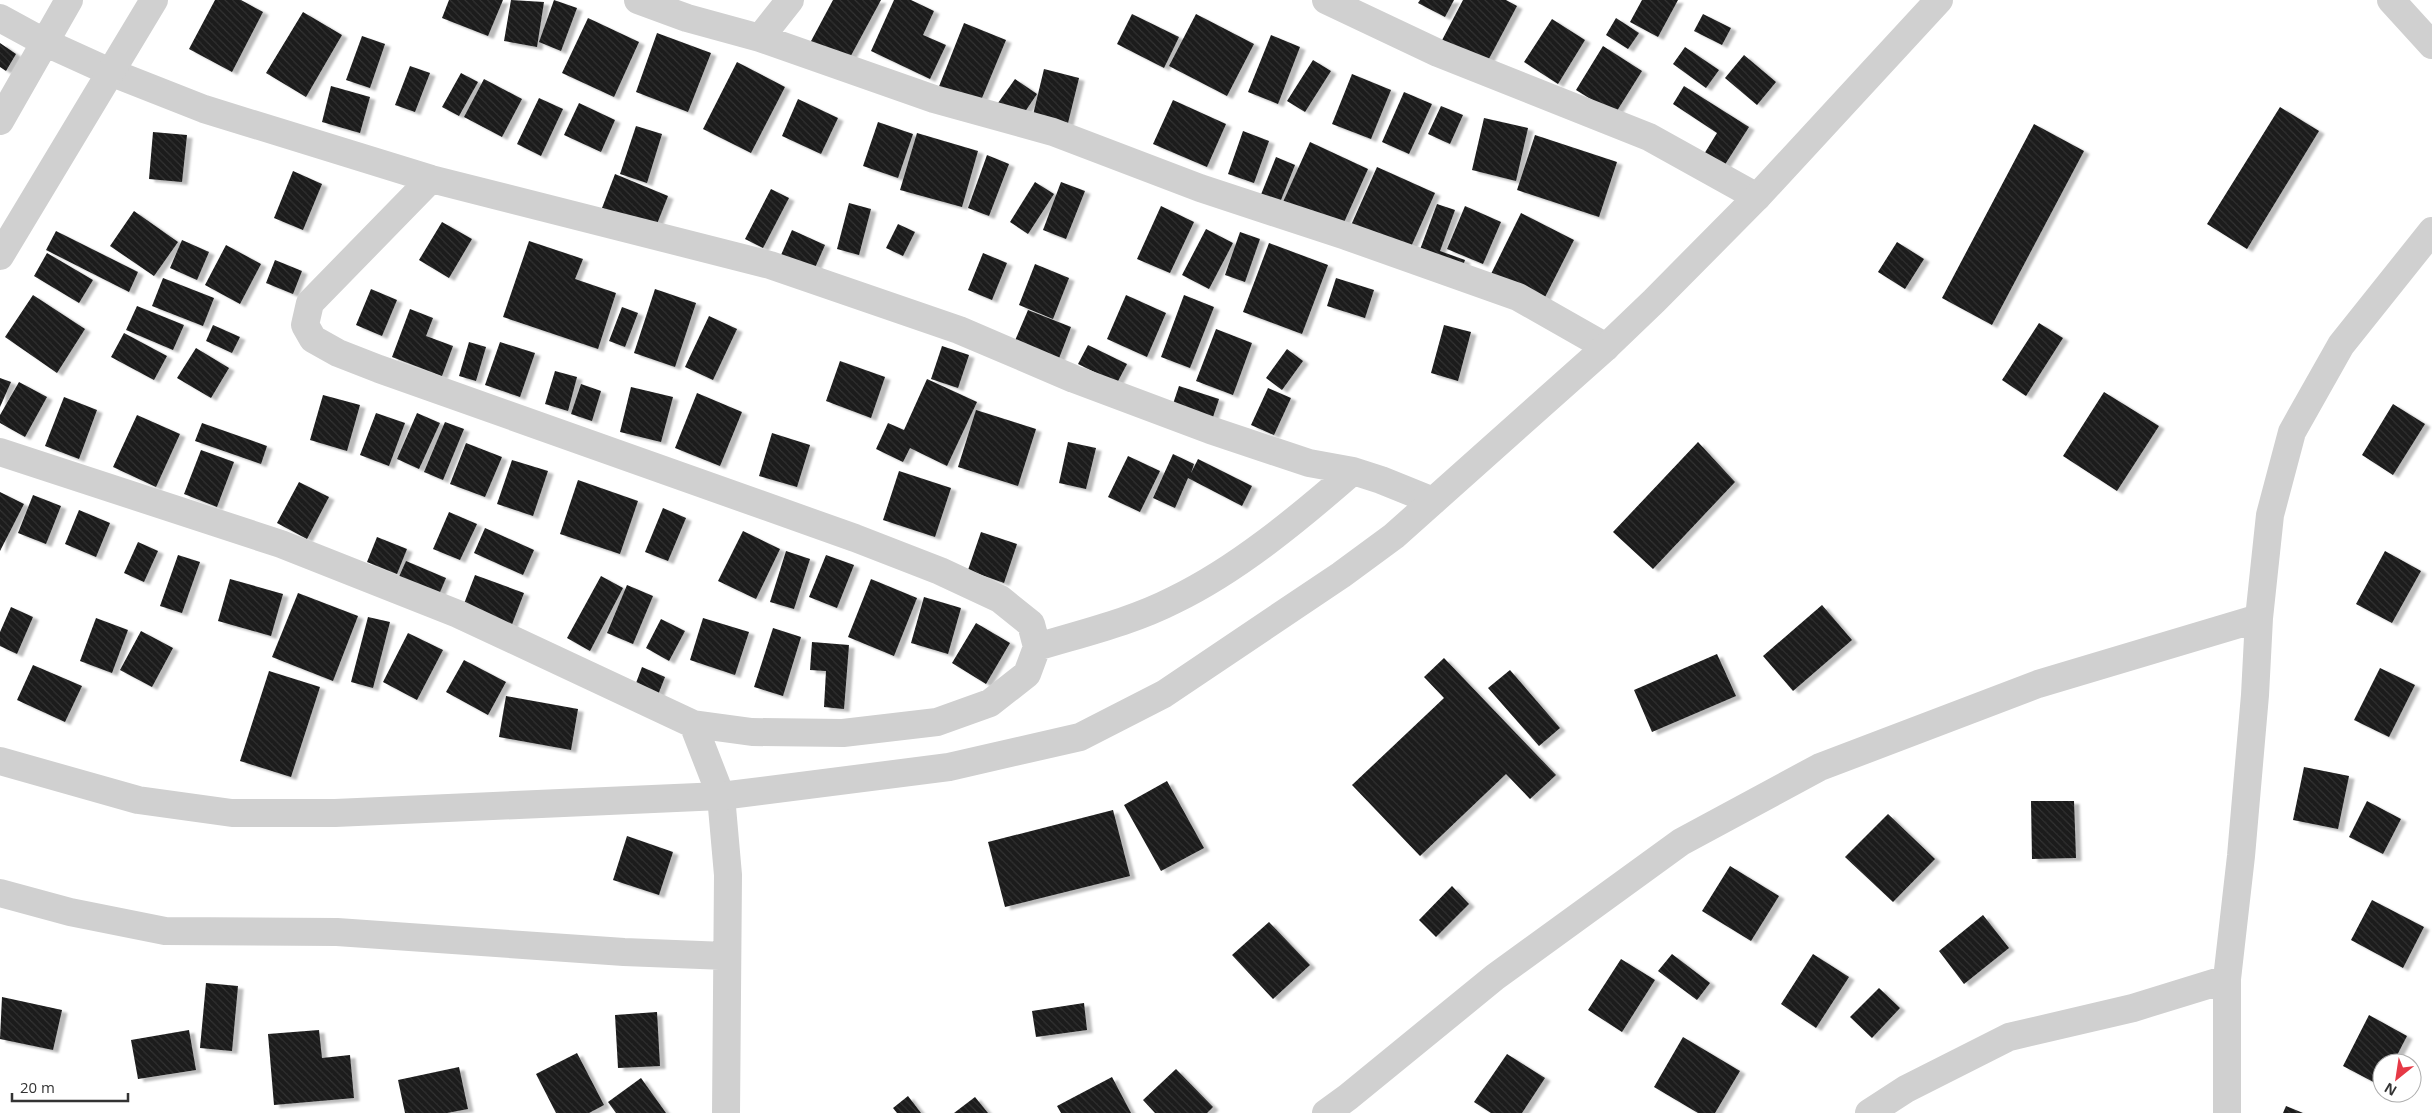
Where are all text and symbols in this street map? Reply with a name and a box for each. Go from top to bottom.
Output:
north arrow [2372,1053,2422,1103]
scale bar [12,1070,129,1102]
text: 20 m [20,1077,55,1097]
text: N [2381,1079,2400,1101]

